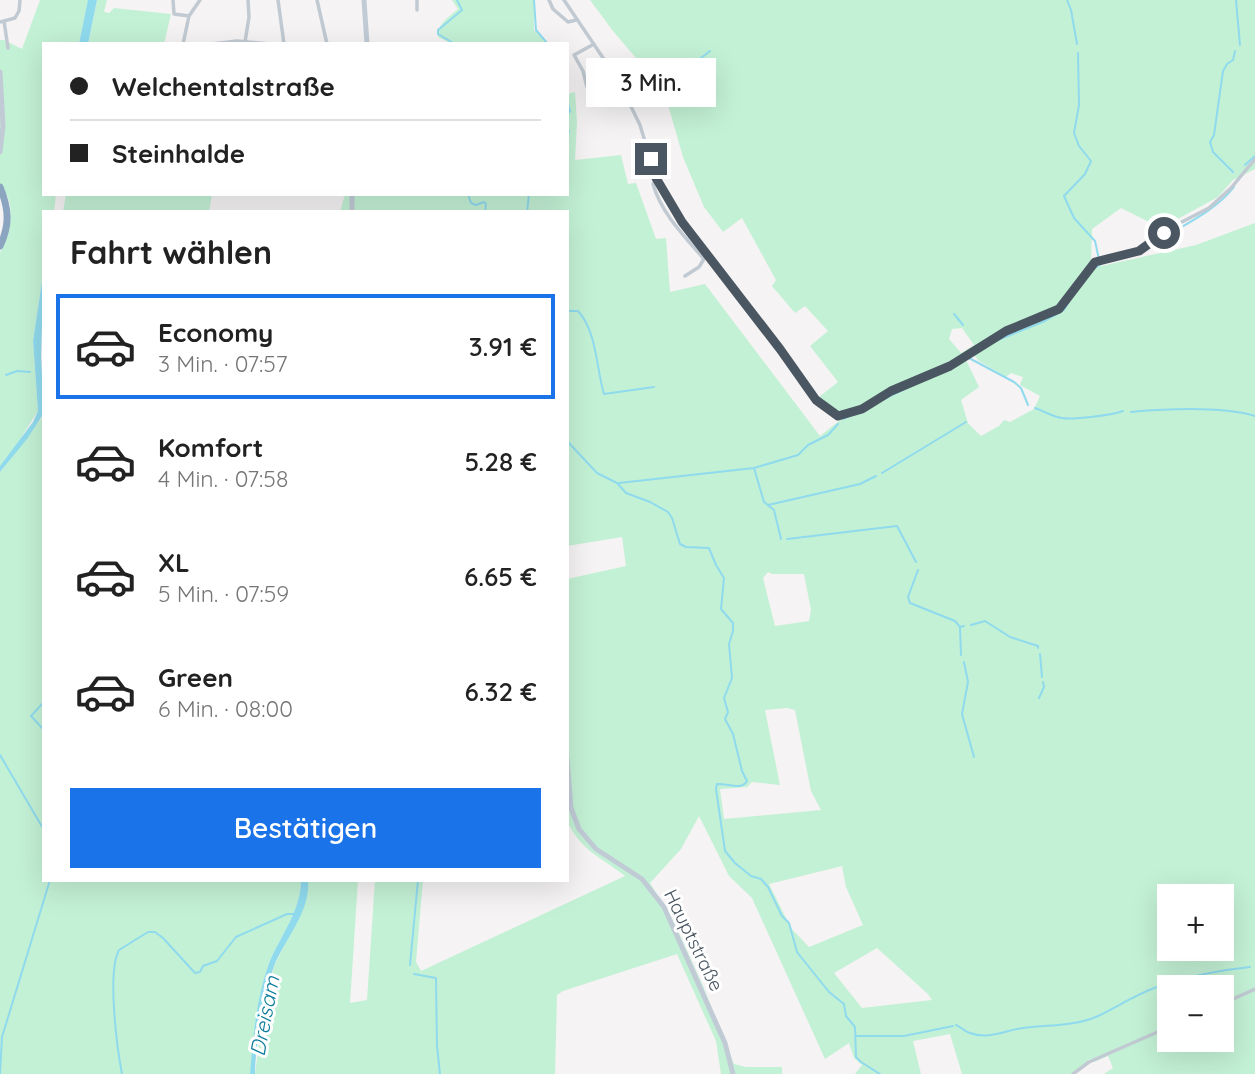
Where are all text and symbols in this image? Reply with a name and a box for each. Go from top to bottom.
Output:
callout: 3 Min. [586,58,716,106]
text: 3 Min. [620,68,682,97]
text: Welchentalstraße [112,70,335,103]
text: Steinhalde [112,137,245,170]
route end [635,143,667,175]
route start [1148,217,1180,249]
text: Fahrt wählen [70,232,272,272]
icon: car [74,315,137,378]
text: Economy [158,316,273,349]
text: 3.91 € [469,330,537,363]
text: 3 Min. · 07:57 [158,349,288,378]
icon: car [74,430,137,493]
text: Komfort [158,431,263,464]
text: 5.28 € [465,445,537,478]
text: 4 Min. · 07:58 [158,464,288,493]
icon: car [74,545,137,608]
text: XL [158,546,190,579]
text: 6.65 € [464,560,537,593]
text: 5 Min. · 07:59 [158,579,289,608]
icon: car [74,660,137,723]
text: Green [158,661,233,694]
text: 6.32 € [464,675,537,708]
text: 6 Min. · 08:00 [158,694,293,723]
button: Bestätigen [70,788,541,868]
map controls [1157,884,1234,1052]
button: + [1157,884,1234,961]
street label: Hauptstraße [659,885,729,995]
water label: Dreisam [244,973,285,1058]
button: − [1157,975,1234,1052]

